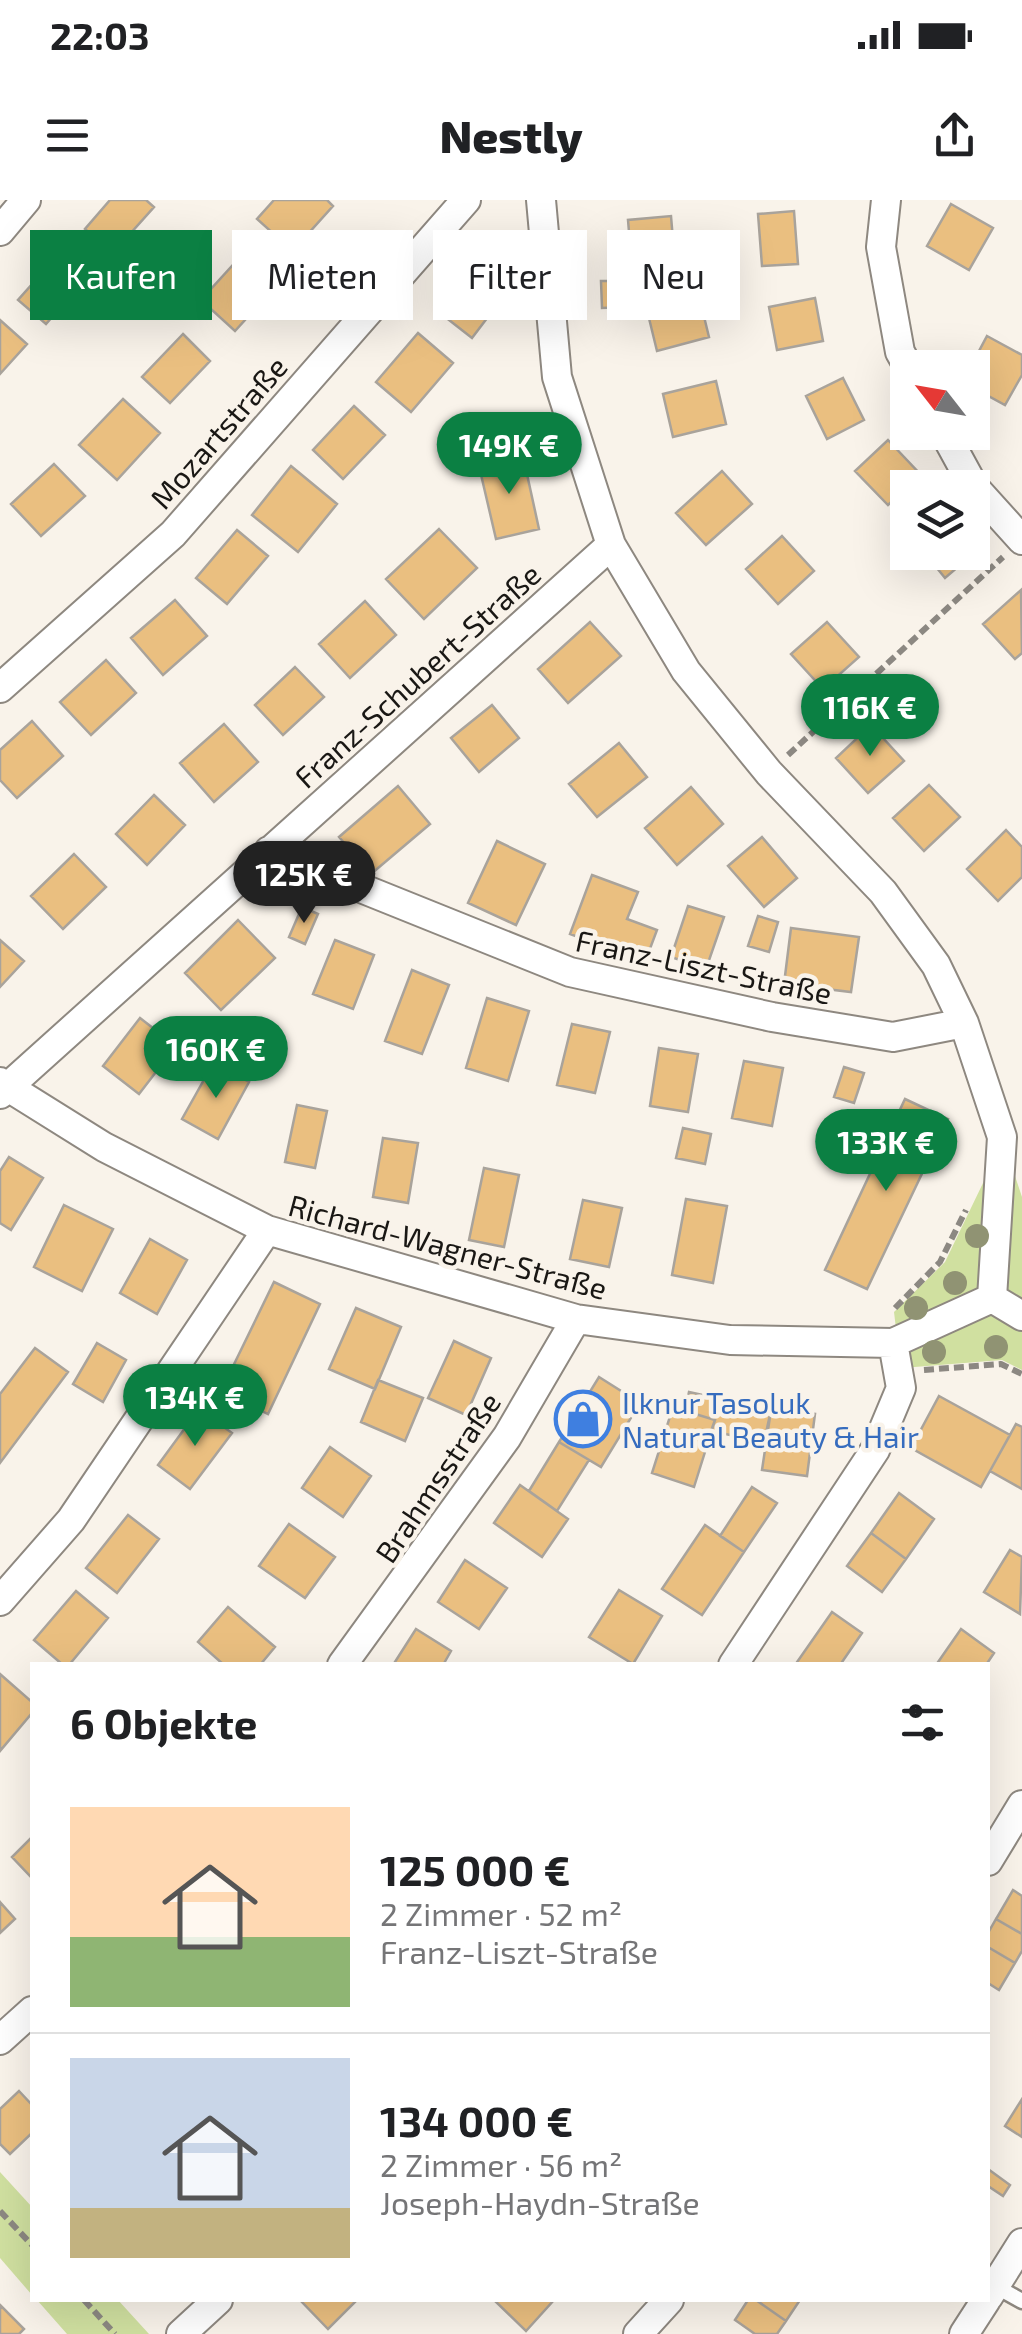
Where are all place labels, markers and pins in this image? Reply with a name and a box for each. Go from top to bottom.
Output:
pin: 149K € [428,412,590,497]
pin: 116K € [789,674,951,759]
pin: 125K € [223,841,385,926]
pin: 160K € [135,1016,297,1101]
pin: 133K € [805,1109,967,1194]
pin: 134K € [114,1364,276,1449]
place label: Ilknur Tasoluk Natural Beauty & Hair [622,1384,919,1454]
shop icon: Ilknur Tasoluk Natural Beauty & Hair [553,1389,613,1449]

